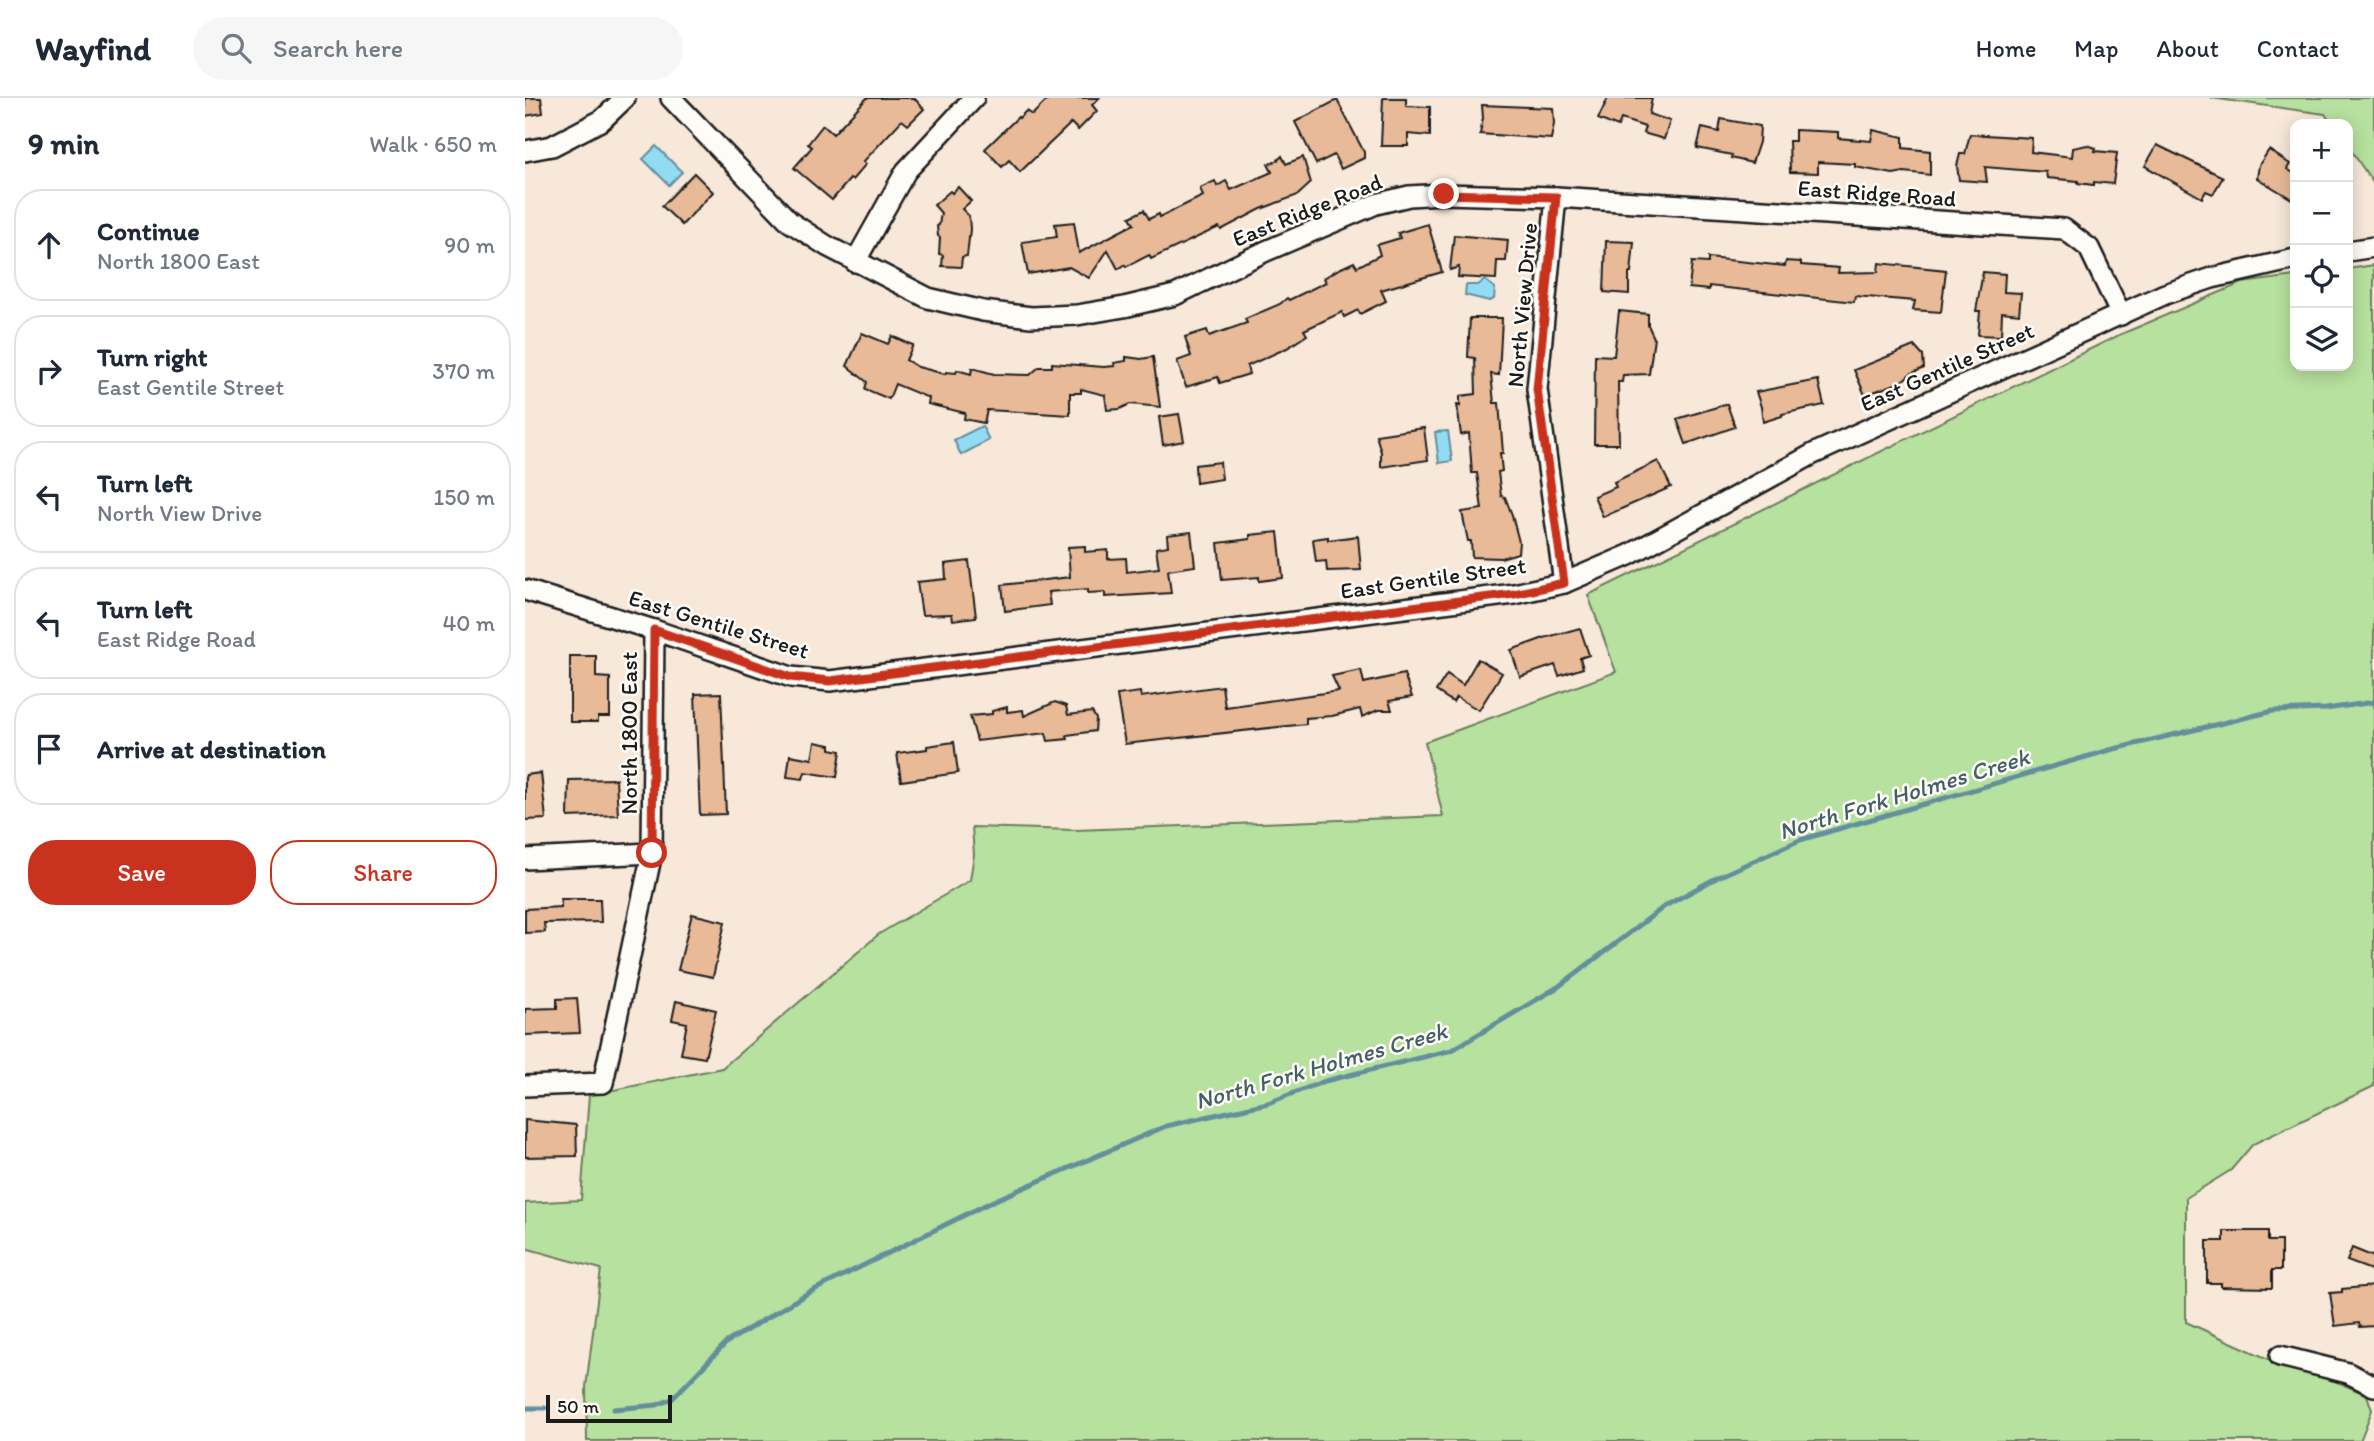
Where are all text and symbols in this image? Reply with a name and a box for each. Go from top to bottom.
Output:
search box [193,17,683,80]
text: Wayfind [35,29,151,68]
icon: search [217,29,255,67]
text: Search here [273,32,403,64]
text: Home [1976,34,2036,63]
text: Map [2074,34,2118,63]
text: About [2156,34,2219,63]
text: Contact [2257,34,2339,63]
map controls [2290,119,2353,371]
button: + [2290,119,2353,182]
text: 9 min [28,125,99,162]
text: Walk · 650 m [369,130,497,158]
street label: East Ridge Road [1228,167,1386,253]
street label: East Ridge Road [1797,173,1957,213]
route end [1428,178,1459,209]
button: − [2290,182,2353,245]
text: Continue [97,215,200,247]
street label: North View Drive [1501,222,1543,388]
icon: ahead [30,226,68,264]
text: 90 m [444,231,495,259]
button: locate [2290,245,2353,308]
text: North 1800 East [97,247,260,275]
button: layers [2290,308,2353,371]
street label: East Gentile Street [1856,316,2038,418]
text: Turn right [97,341,208,373]
icon: right [30,352,68,390]
text: 370 m [432,357,495,385]
text: East Gentile Street [97,373,284,401]
text: Turn left [97,467,193,499]
icon: left [30,478,68,516]
text: 150 m [434,483,495,511]
text: North View Drive [97,499,262,527]
street label: East Gentile Street [1338,551,1528,605]
street label: East Gentile Street [625,583,813,665]
text: Turn left [97,593,193,625]
icon: left [30,604,68,642]
text: 40 m [442,609,495,637]
text: East Ridge Road [97,625,256,653]
street label: North 1800 East [615,651,643,814]
icon: arrive [30,730,68,768]
text: Arrive at destination [97,733,326,765]
water label: North Fork Holmes Creek [1775,741,2034,845]
route start [636,837,667,868]
button: Save [28,840,256,905]
button: Share [270,840,497,905]
water label: North Fork Holmes Creek [1192,1015,1452,1115]
scale bar [546,1392,672,1424]
text: 50 m [557,1395,599,1418]

